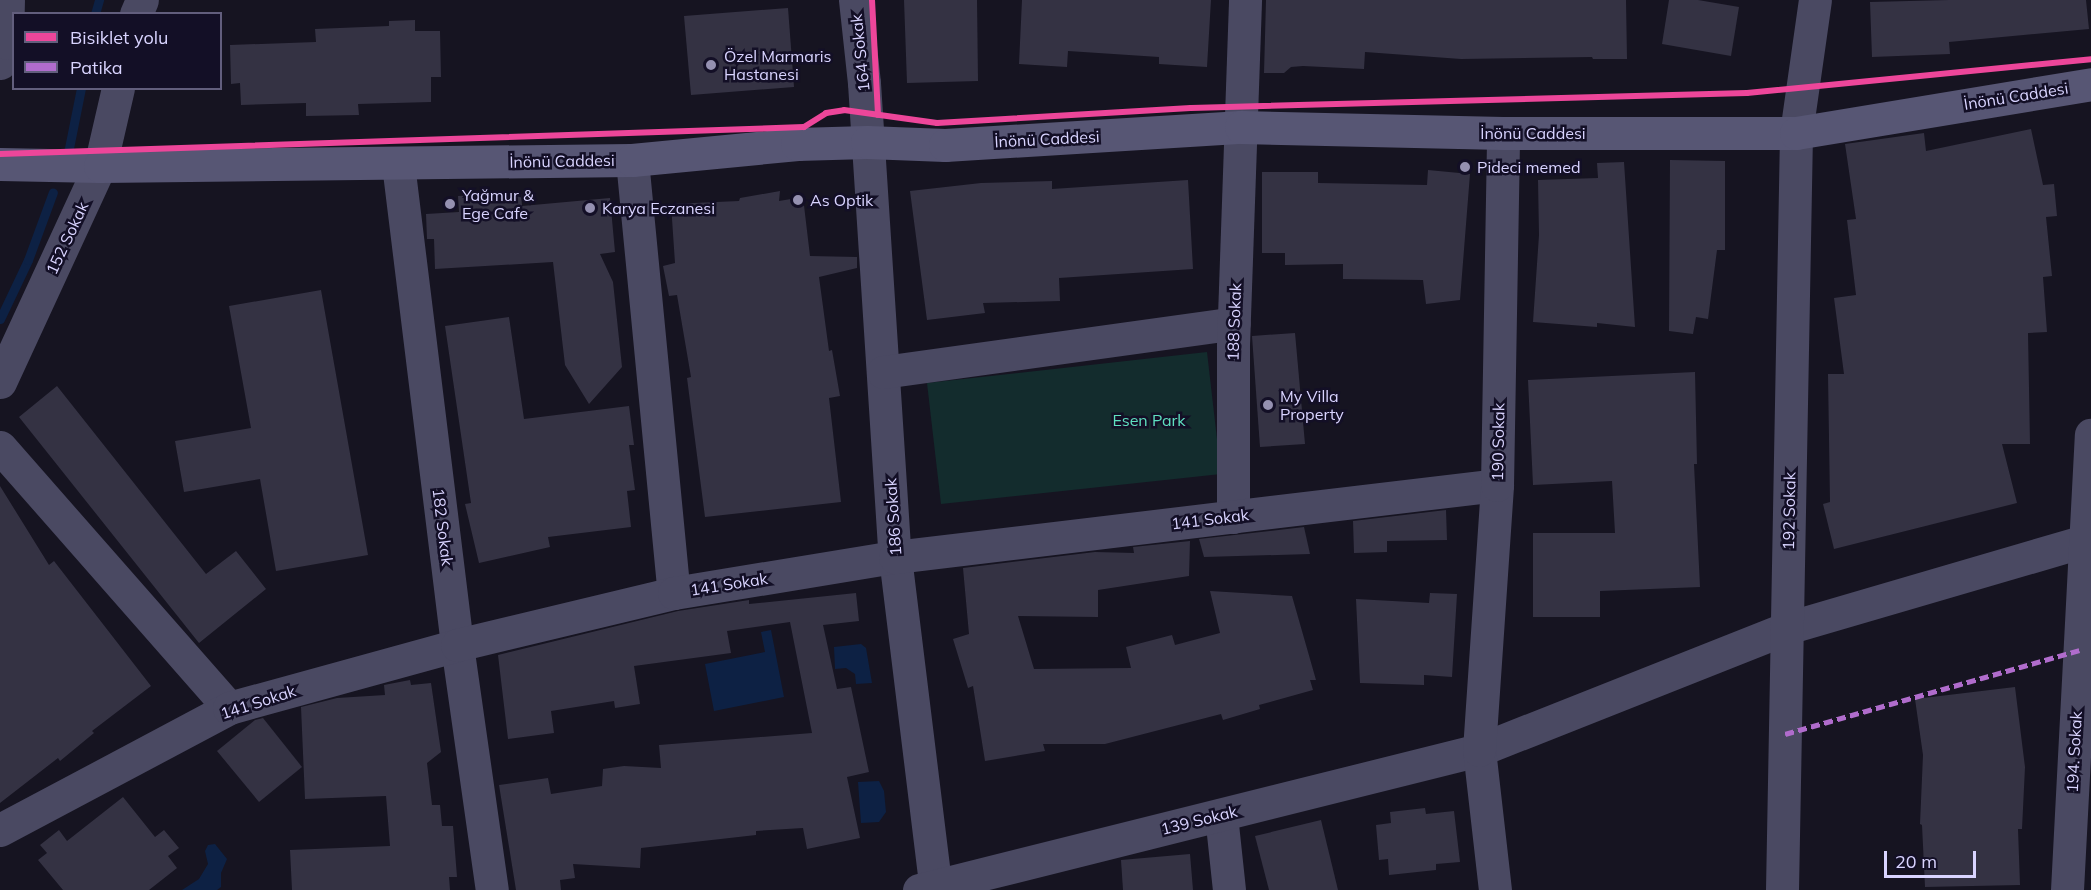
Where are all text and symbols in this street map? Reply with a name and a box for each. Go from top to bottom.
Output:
legend [12,12,222,90]
street label: 164 Sokak [846,13,874,93]
text: Bisiklet yolu [70,26,168,49]
place label: Özel Marmaris Hastanesi [724,46,832,84]
text: Patika [70,56,123,79]
marker: Özel Marmaris Hastanesi [702,56,720,74]
street label: İnönü Caddesi [1962,78,2070,114]
street label: İnönü Caddesi [1480,123,1586,143]
street label: İnönü Caddesi [994,127,1100,151]
street label: İnönü Caddesi [509,150,615,172]
place label: Pideci memed [1477,157,1581,177]
marker: Pideci memed [1458,160,1472,174]
place label: Yağmur & Ege Cafe [462,185,534,223]
place label: As Optik [810,190,873,210]
marker: As Optik [791,193,805,207]
marker: Yağmur & Ege Cafe [443,197,457,211]
place label: Karya Eczanesi [602,198,715,218]
street label: 152 Sokak [42,199,92,277]
marker: Karya Eczanesi [583,201,597,215]
street label: 188 Sokak [1223,283,1245,361]
place label: My Villa Property [1280,386,1344,424]
marker: My Villa Property [1261,398,1275,412]
street label: 190 Sokak [1488,403,1508,481]
park label: Esen Park [1112,410,1186,430]
street label: 192 Sokak [1779,472,1799,550]
street label: 186 Sokak [881,477,905,557]
street label: 182 Sokak [429,487,457,567]
street label: 141 Sokak [1170,505,1250,533]
street label: 141 Sokak [689,568,769,600]
street label: 141 Sokak [218,681,298,723]
street label: 194. Sokak [2062,711,2086,793]
street label: 139 Sokak [1159,801,1239,839]
scale bar [1887,839,1978,877]
text: 20 m [1895,850,1937,873]

